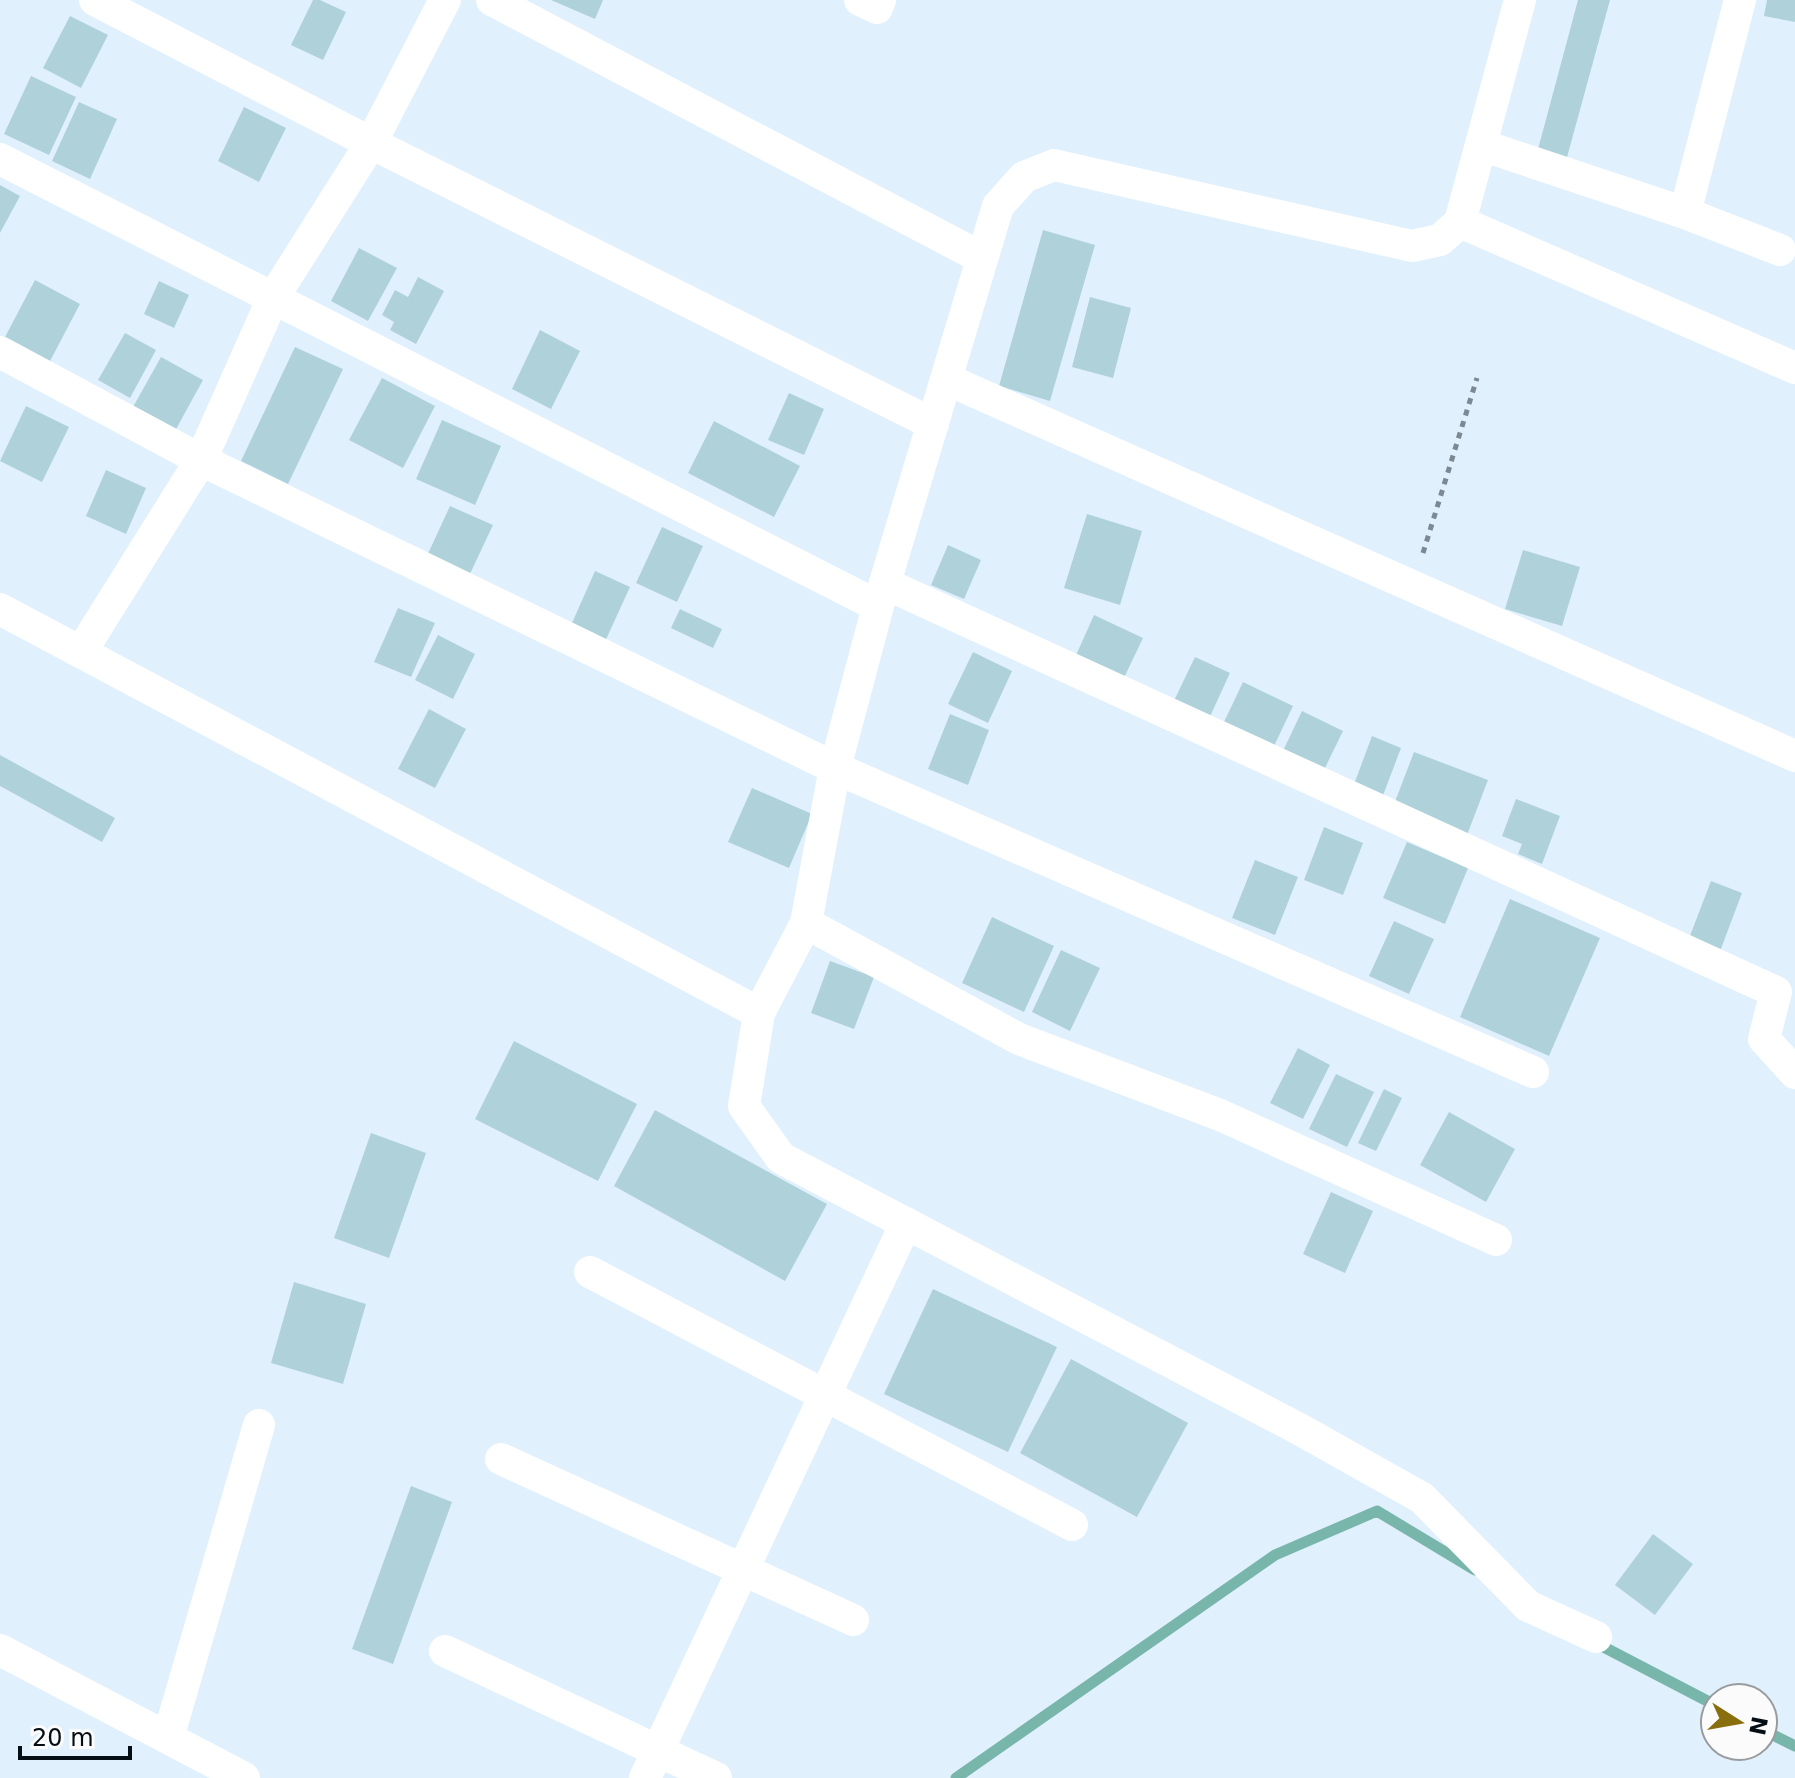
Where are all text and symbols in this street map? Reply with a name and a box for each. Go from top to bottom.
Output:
north arrow [1699,1682,1779,1762]
scale bar [20,1710,130,1760]
text: N [1744,1714,1772,1737]
text: 20 m [32,1724,94,1752]

